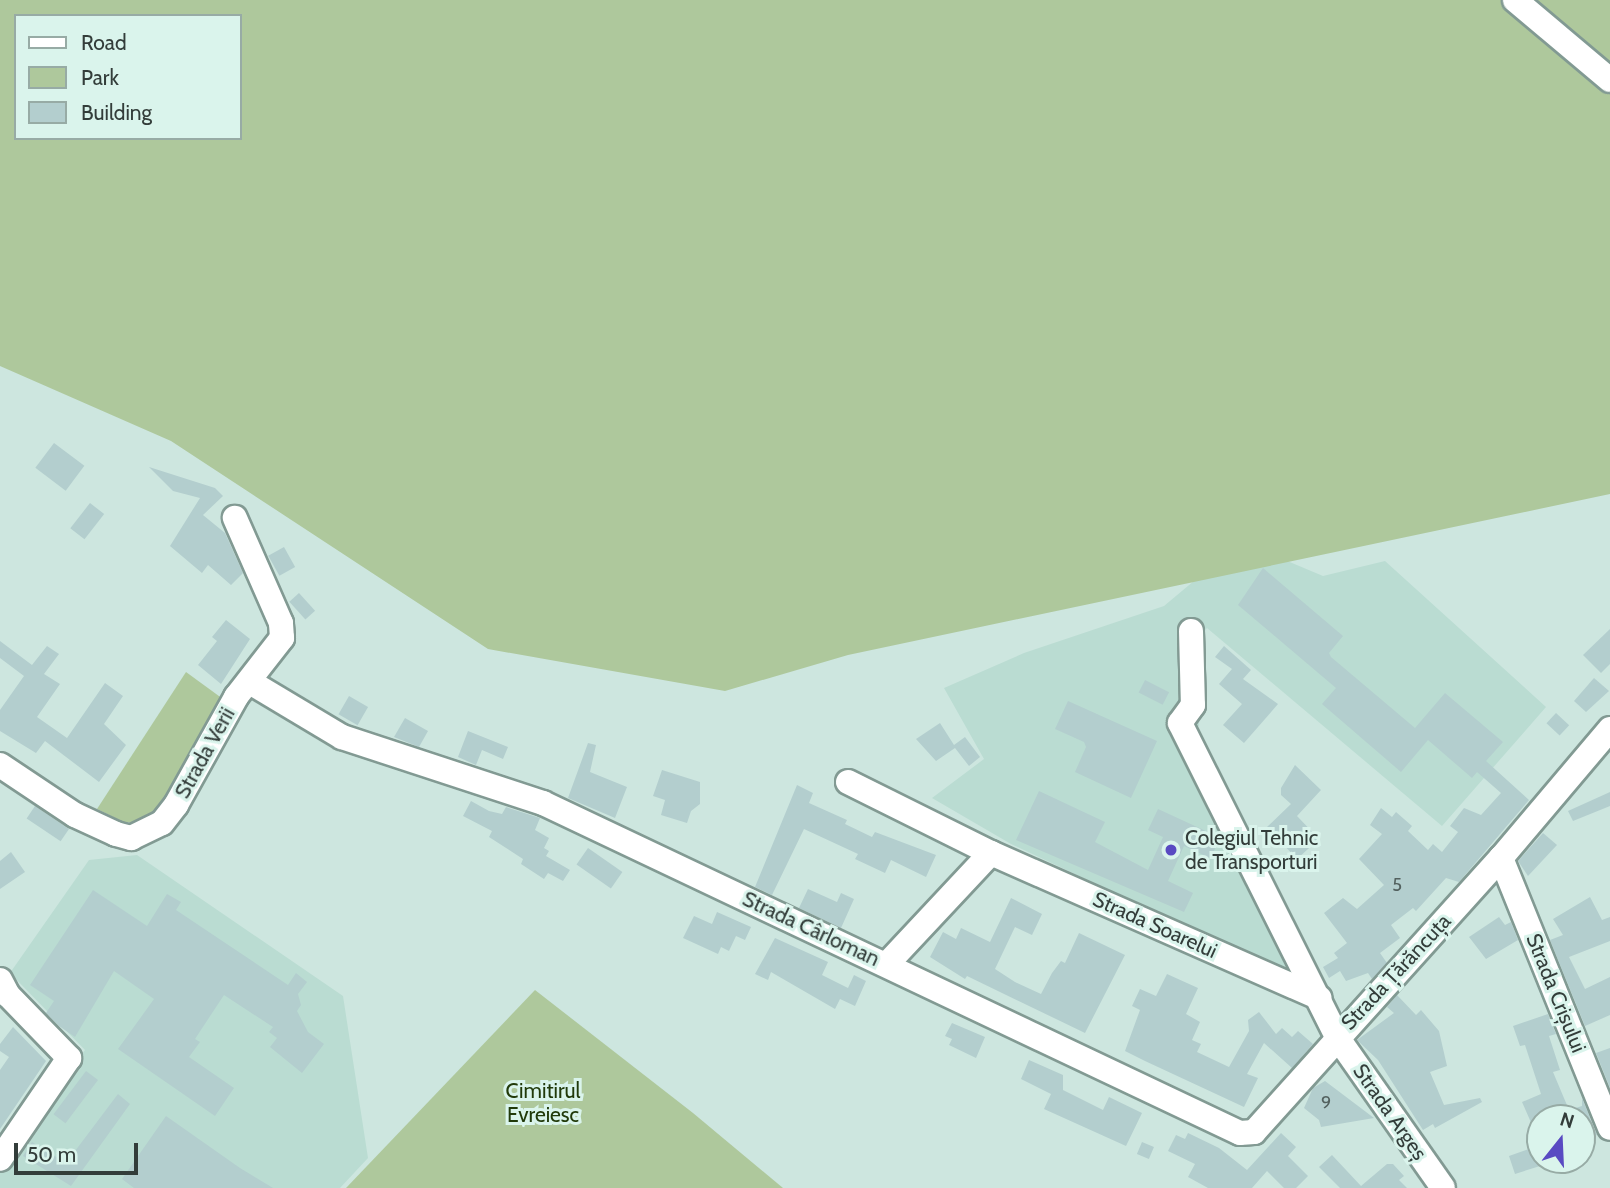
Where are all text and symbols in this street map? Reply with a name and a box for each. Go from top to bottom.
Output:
legend [14,14,242,140]
text: Road [81,30,127,55]
text: Park [81,65,119,90]
text: Building [81,100,152,125]
street label: Strada Verii [170,703,240,803]
place label: Colegiul Tehnic de Transporturi [1185,825,1318,875]
marker: Colegiul Tehnic de Transporturi [1163,842,1179,858]
house number: 5 [1392,874,1402,896]
street label: Strada Cârloman [738,886,884,972]
street label: Strada Soarelui [1089,886,1221,964]
street label: Strada Țărăncuța [1336,909,1456,1035]
street label: Strada Crișului [1521,930,1591,1056]
street label: Strada Argeș [1348,1059,1432,1165]
park label: Cimitirul Evreiesc [505,1078,581,1128]
house number: 9 [1321,1092,1331,1114]
north arrow [1526,1104,1596,1174]
text: N [1557,1107,1577,1133]
scale bar [18,1128,142,1172]
text: 50 m [27,1142,76,1167]

